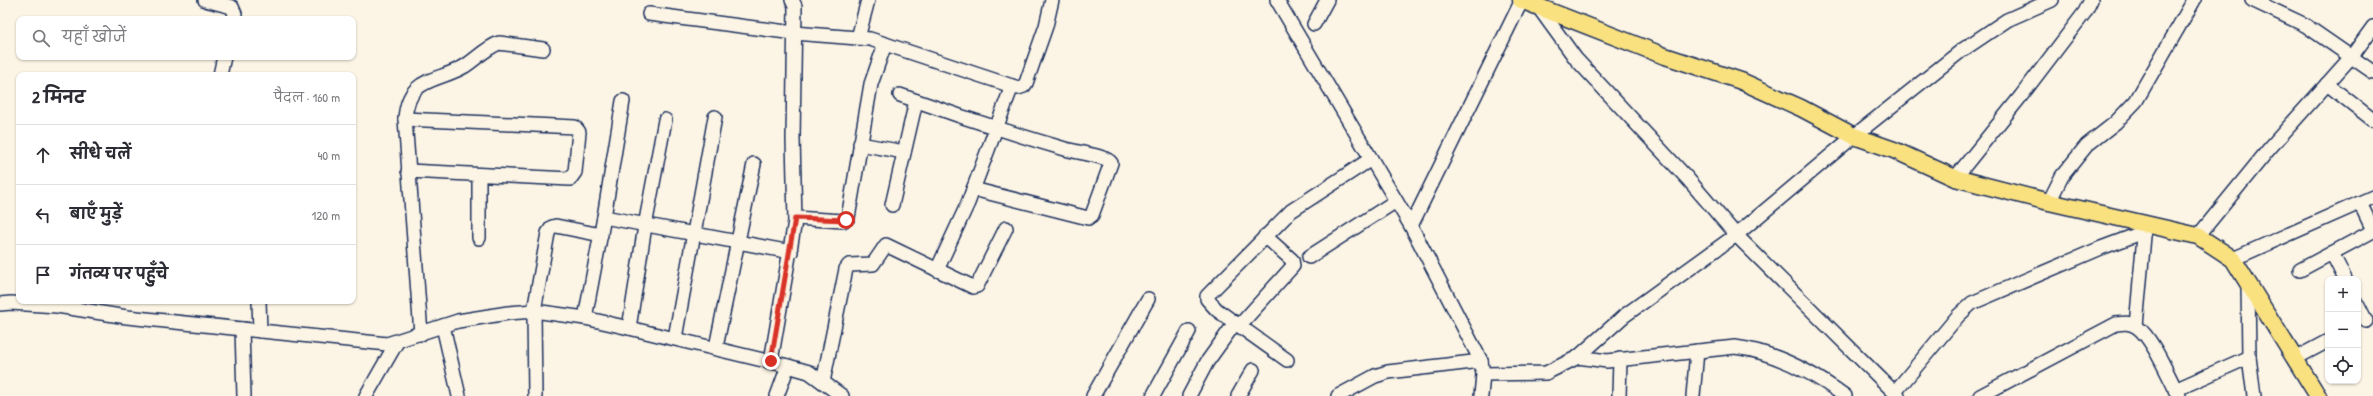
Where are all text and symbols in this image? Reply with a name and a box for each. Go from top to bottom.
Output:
search box [16,16,356,60]
text: यहाँ खोजें [62,26,126,47]
icon: search [30,27,52,49]
text: 2 मिनट [32,85,85,108]
text: पैदल · 160 m [274,88,340,106]
text: सीधे चलें [70,143,131,164]
icon: ahead [32,144,54,166]
text: 40 m [317,146,340,164]
text: बाएँ मुड़ें [70,203,122,224]
icon: left [32,204,54,226]
text: 120 m [312,206,340,224]
route start [837,211,855,229]
text: गंतव्य पर पहुँचे [70,263,168,284]
icon: arrive [32,264,54,286]
map controls [2325,276,2361,384]
button: + [2325,276,2361,312]
button: − [2325,312,2361,348]
button: locate [2325,348,2361,384]
route end [762,352,780,370]

